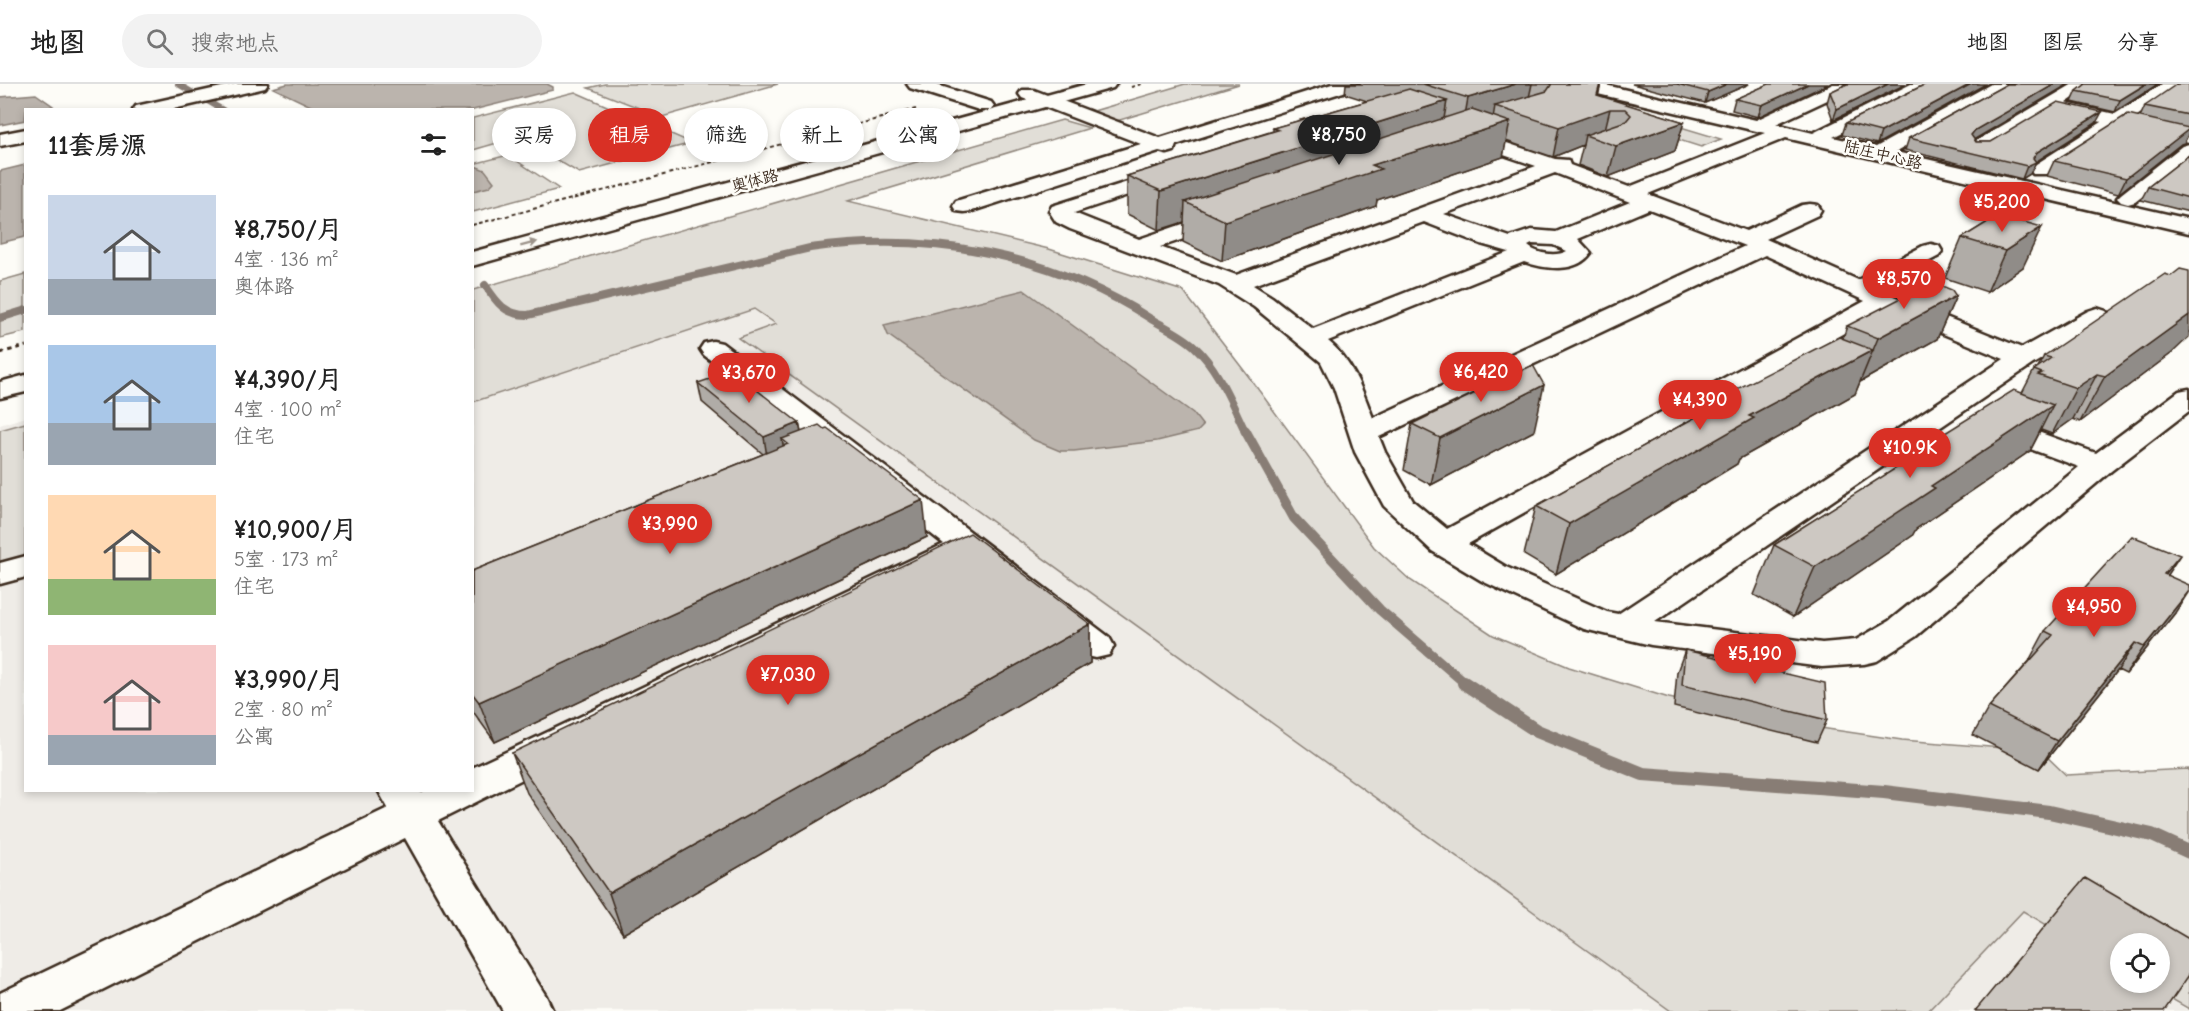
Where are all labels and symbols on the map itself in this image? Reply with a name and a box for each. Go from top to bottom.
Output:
pin: ¥8,750 [1290,115,1388,166]
street label: 陆庄中心路 [1842,137,1924,173]
street label: 奥体路 [729,166,781,196]
pin: ¥5,200 [1953,182,2051,233]
one-way arrow [520,239,538,248]
pin: ¥8,570 [1855,259,1953,310]
pin: ¥6,420 [1432,352,1530,403]
pin: ¥3,670 [700,353,798,404]
pin: ¥4,390 [1651,380,1749,431]
pin: ¥10.9K [1861,428,1959,479]
pin: ¥3,990 [621,504,719,555]
pin: ¥4,950 [2045,587,2143,638]
pin: ¥5,190 [1706,634,1804,685]
pin: ¥7,030 [739,655,837,706]

